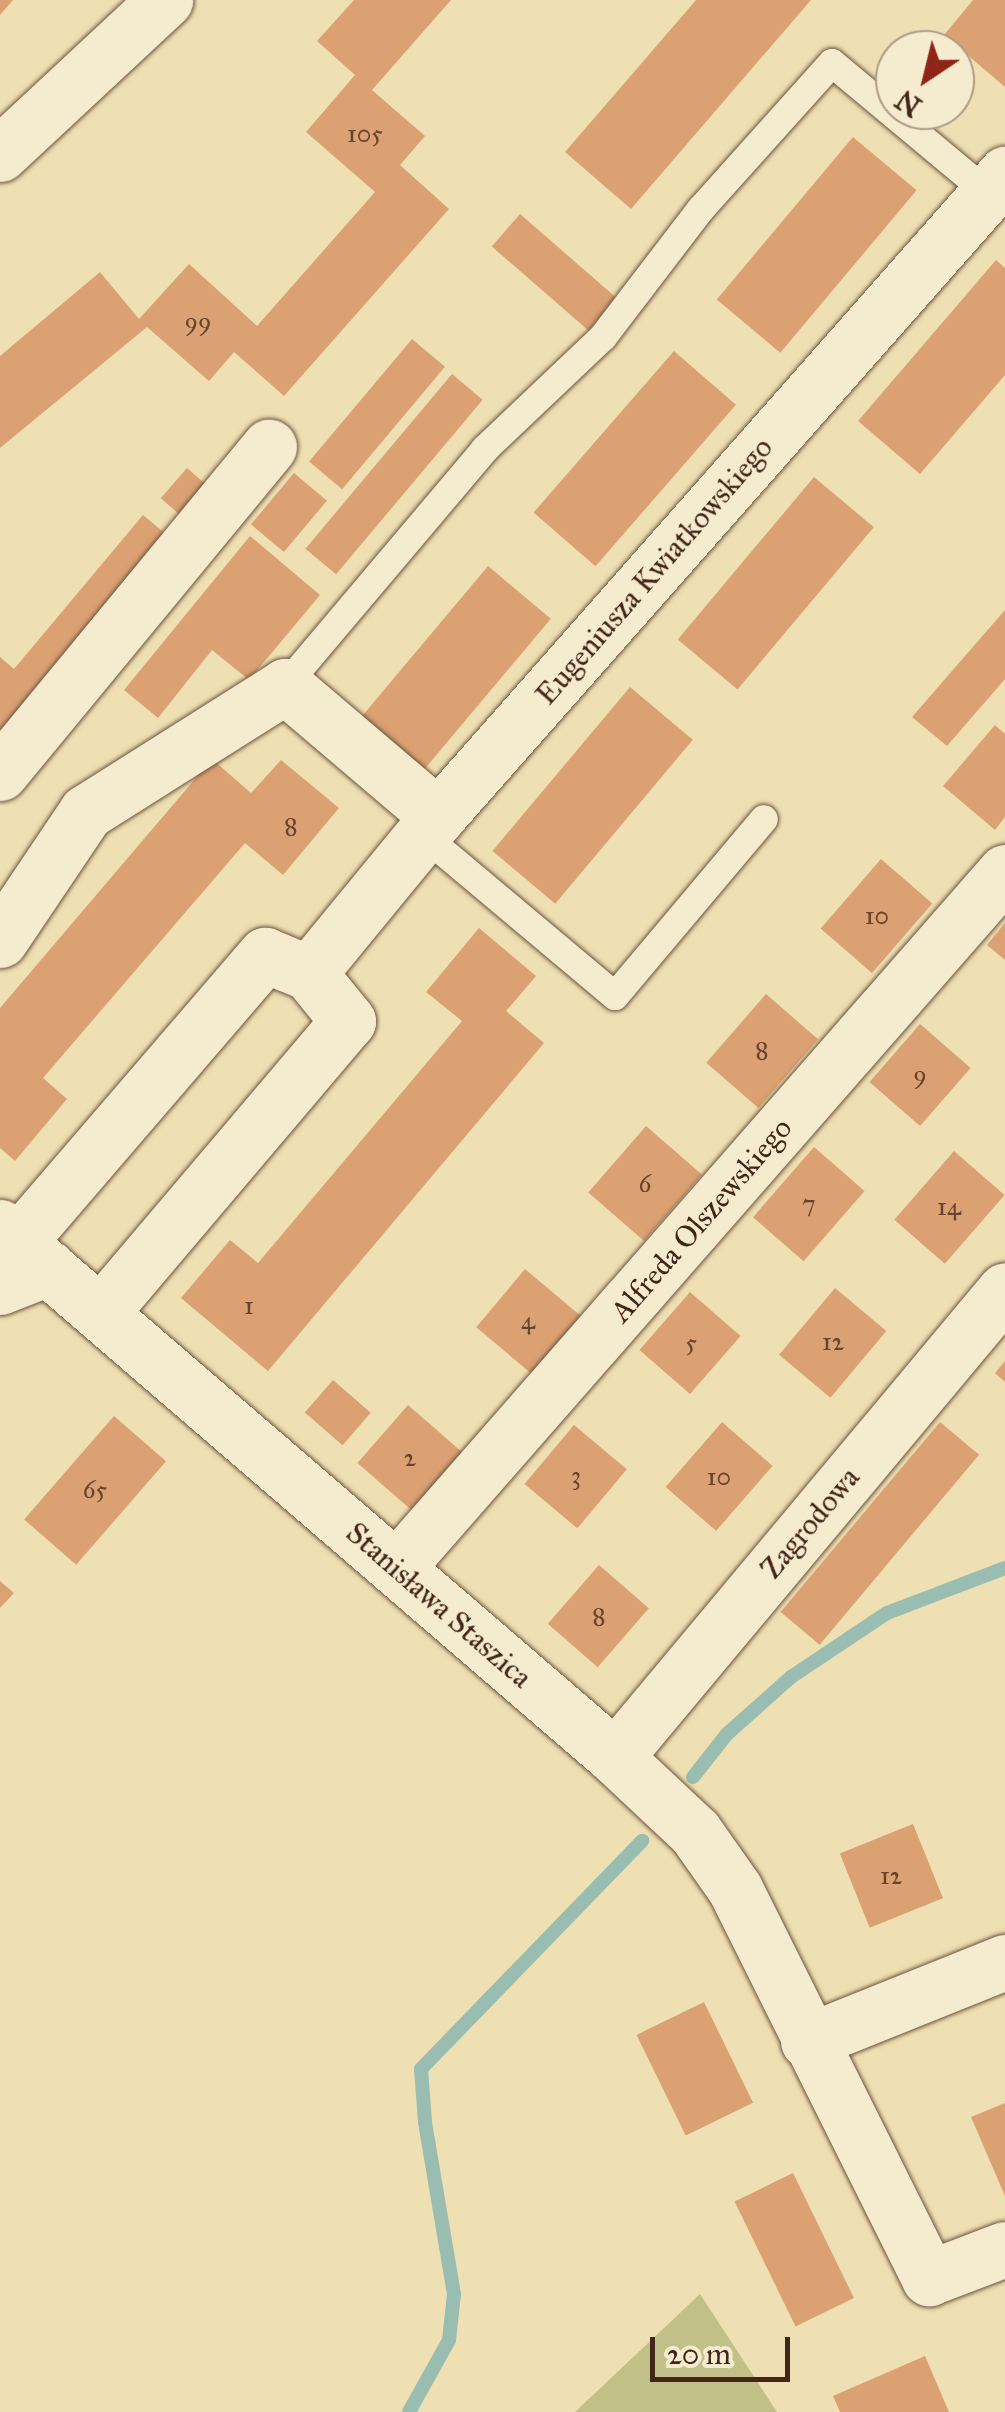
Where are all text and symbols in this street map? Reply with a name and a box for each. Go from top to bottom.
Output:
north arrow [875,30,975,130]
text: N [889,82,928,124]
house number: 105 [347,119,383,149]
house number: 99 [185,307,211,337]
street label: Eugeniusza Kwiatkowskiego [528,430,780,712]
house number: 8 [284,812,298,842]
house number: 10 [865,901,889,931]
house number: 8 [755,1036,769,1066]
house number: 9 [913,1060,927,1090]
street label: Alfreda Olszewskiego [603,1111,799,1329]
house number: 6 [639,1169,651,1199]
house number: 7 [802,1189,816,1219]
house number: 14 [937,1192,961,1222]
house number: 1 [244,1291,254,1321]
house number: 4 [521,1306,535,1336]
house number: 12 [822,1327,844,1357]
house number: 5 [685,1328,697,1358]
house number: 2 [404,1443,416,1473]
street label: Zagrodowa [753,1460,867,1586]
house number: 3 [571,1461,581,1491]
house number: 10 [707,1462,731,1492]
house number: 65 [83,1475,107,1505]
street label: Stanisława Staszica [339,1515,539,1695]
house number: 8 [592,1602,606,1632]
house number: 12 [880,1861,902,1891]
scale bar [655,2317,795,2379]
text: 20 m [667,2336,731,2372]

